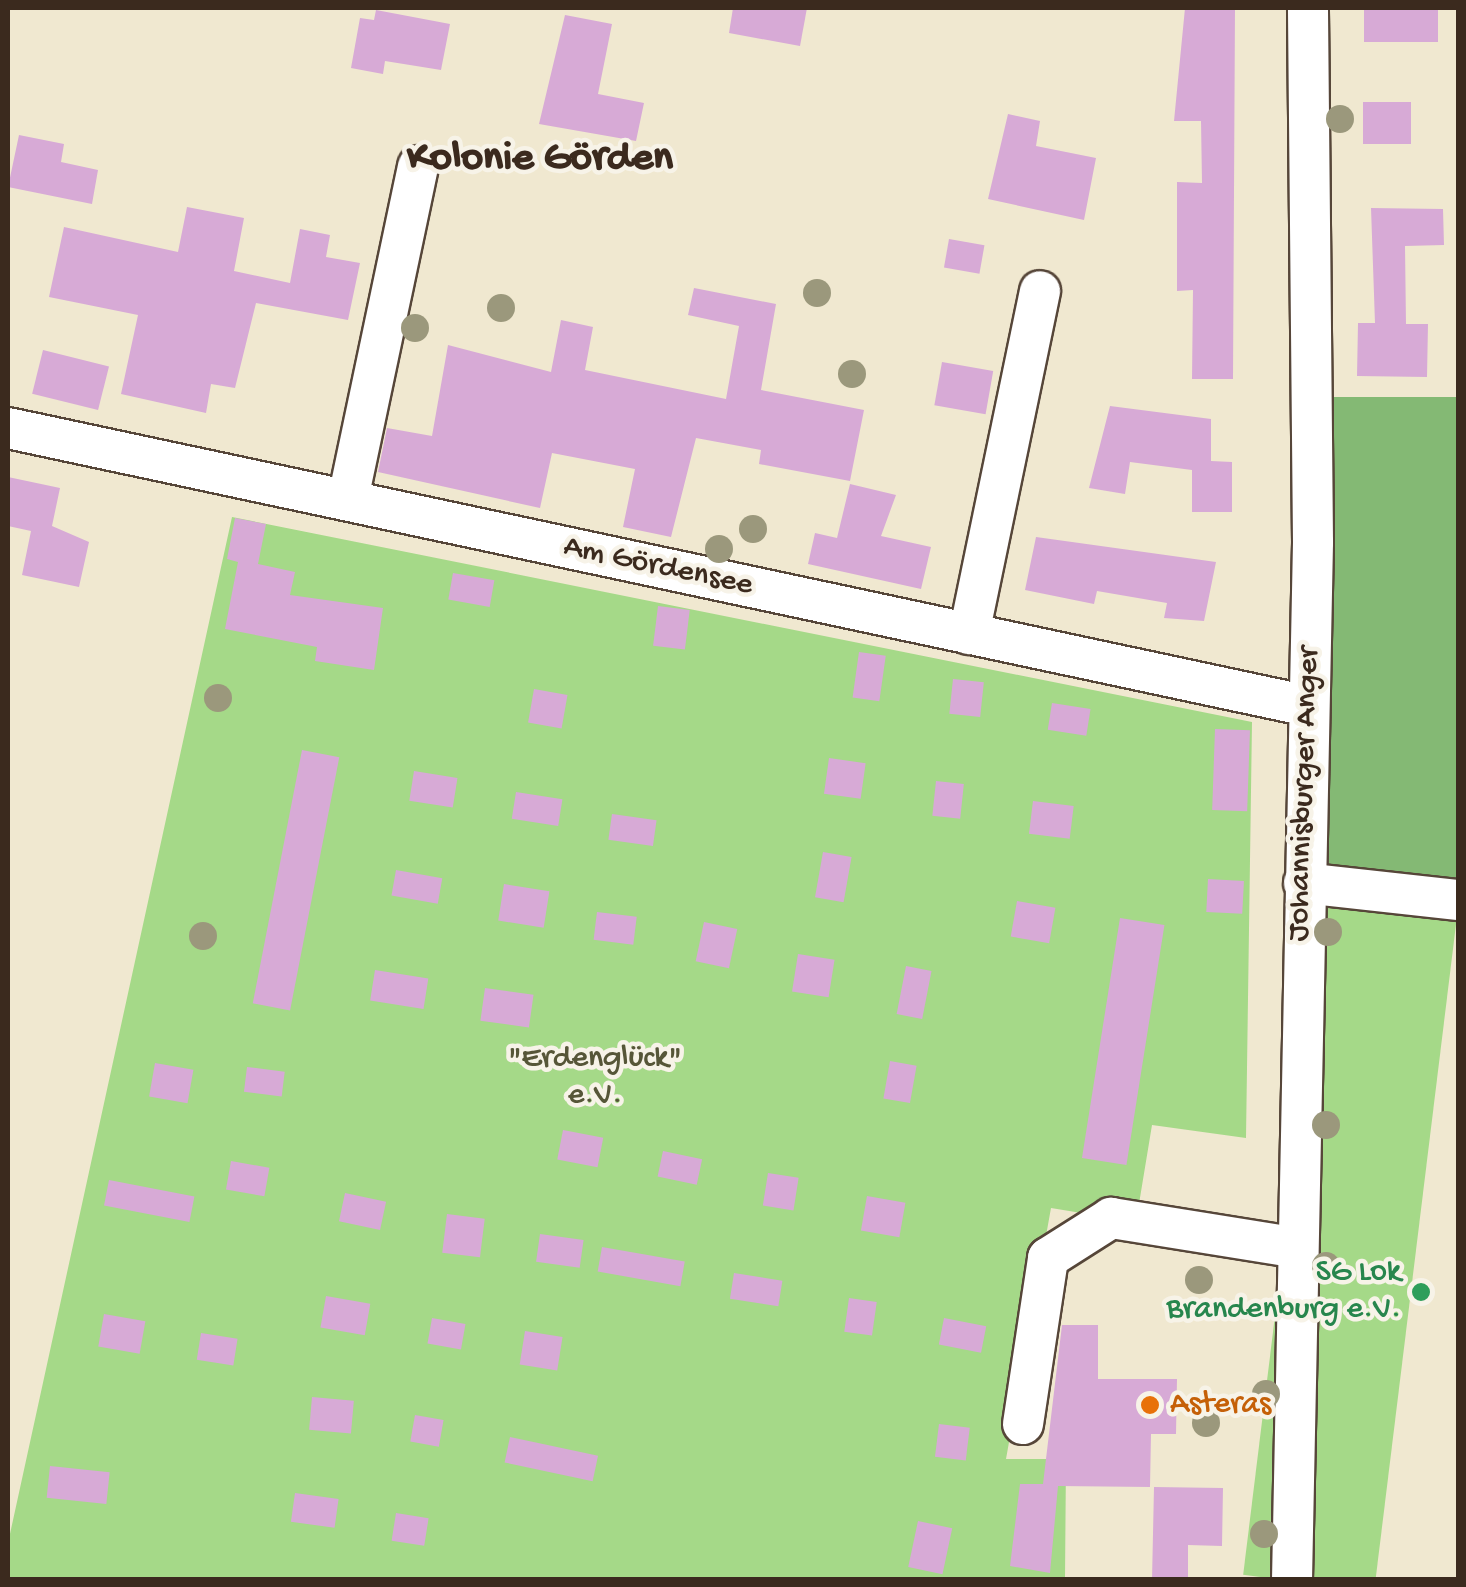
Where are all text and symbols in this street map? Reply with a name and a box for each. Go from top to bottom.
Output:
district label: Kolonie Görden [407,135,673,185]
street label: Am Gördensee [560,528,756,606]
street label: Johannisburger Anger [1281,646,1329,942]
park label: "Erdenglück" e.V. [508,1041,682,1116]
place label: SG Lok Brandenburg e.V. [1166,1255,1401,1330]
marker: SG Lok Brandenburg e.V. [1410,1281,1432,1303]
place label: Asteras [1170,1386,1271,1424]
marker: Asteras [1139,1394,1161,1416]

